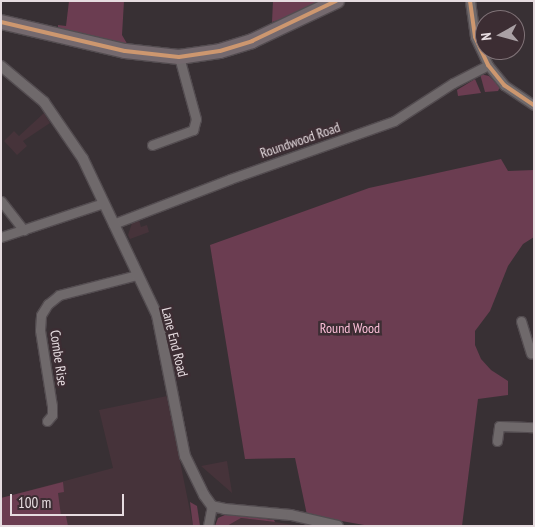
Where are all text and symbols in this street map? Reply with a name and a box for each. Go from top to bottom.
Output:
north arrow [475,10,525,60]
text: N [477,32,495,42]
street label: Roundwood Road [258,118,342,162]
street label: Lane End Road [158,305,192,379]
park label: Round Wood [320,320,380,336]
street label: Combe Rise [47,329,71,387]
scale bar [12,484,126,516]
text: 100 m [18,493,51,512]

